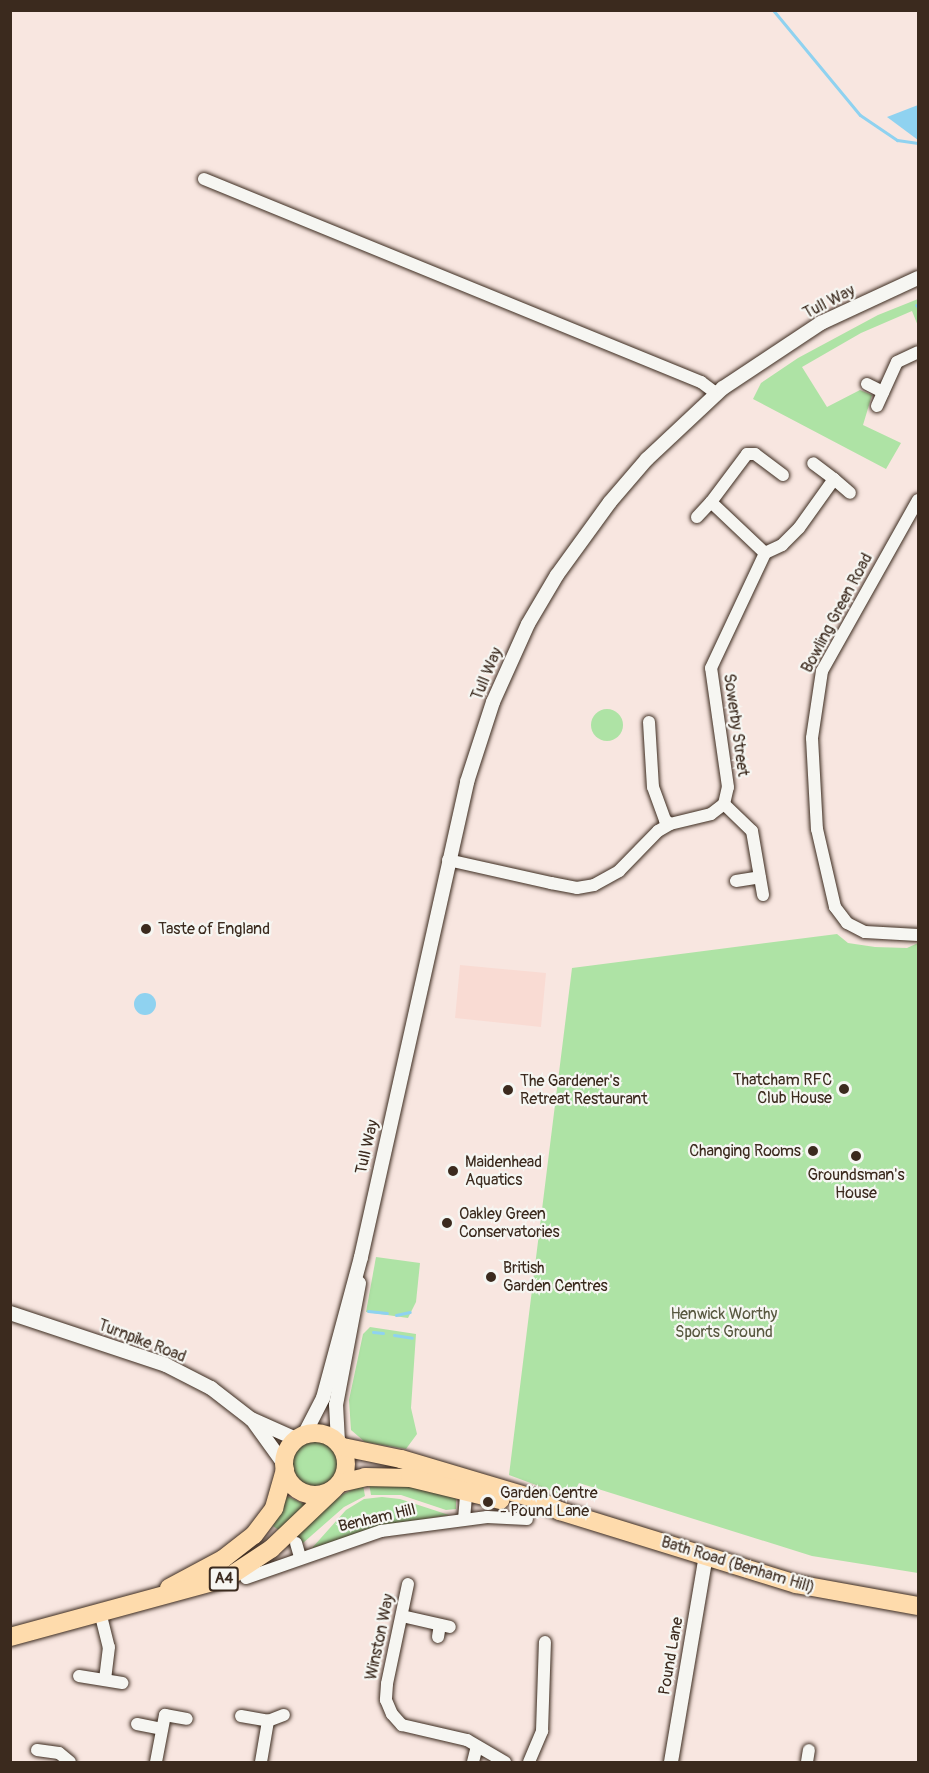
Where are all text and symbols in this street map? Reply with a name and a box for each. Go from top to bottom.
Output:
street label: Tull Way [800,281,858,323]
street label: Bowling Green Road [797,550,877,676]
street label: Tull Way [467,645,507,703]
street label: Sowerby Street [719,672,753,778]
place label: Taste of England [158,919,270,939]
marker: Taste of England [139,922,153,936]
place label: Thatcham RFC Club House [733,1070,832,1108]
place label: The Gardener's Retreat Restaurant [520,1071,648,1109]
marker: Thatcham RFC Club House [837,1082,851,1096]
marker: The Gardener's Retreat Restaurant [501,1083,515,1097]
street label: Tull Way [351,1118,383,1176]
place label: Changing Rooms [689,1141,801,1161]
marker: Changing Rooms [806,1144,820,1158]
marker: Groundsman's House [849,1149,863,1163]
place label: Maidenhead Aquatics [465,1152,542,1190]
marker: Maidenhead Aquatics [446,1164,460,1178]
place label: Groundsman's House [807,1165,905,1203]
place label: Oakley Green Conservatories [459,1204,560,1242]
marker: Oakley Green Conservatories [440,1216,454,1230]
place label: British Garden Centres [503,1258,608,1296]
marker: British Garden Centres [484,1270,498,1284]
park label: Henwick Worthy Sports Ground [671,1304,777,1342]
street label: Turnpike Road [95,1315,189,1367]
place label: Garden Centre - Pound Lane [500,1483,598,1521]
marker: Garden Centre - Pound Lane [481,1495,495,1509]
street label: Benham Hill [336,1500,418,1536]
street label: Bath Road (Benham Hill) [659,1532,817,1598]
road number: A4 [208,1567,240,1591]
street label: Winston Way [362,1592,398,1682]
street label: Pound Lane [655,1616,687,1696]

